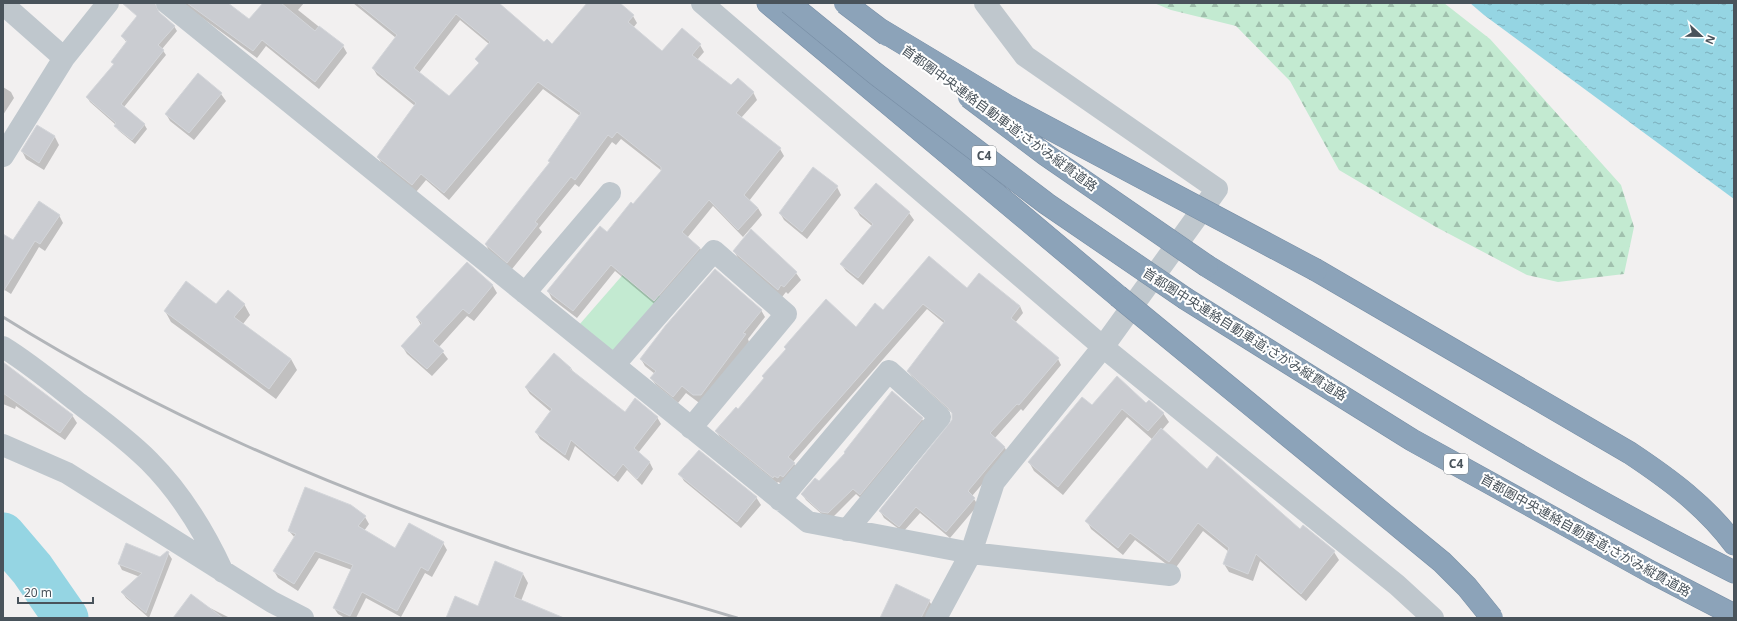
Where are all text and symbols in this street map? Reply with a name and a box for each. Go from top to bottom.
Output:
north arrow [1681,16,1721,56]
text: N [1702,33,1719,47]
street label: 首都圏中央連絡自動車道;さがみ縦貫道路 [899,41,1101,195]
road number: C4 [972,146,996,166]
street label: 首都圏中央連絡自動車道;さがみ縦貫道路 [1140,263,1350,405]
road number: C4 [1444,454,1468,474]
street label: 首都圏中央連絡自動車道;さがみ縦貫道路 [1478,470,1694,600]
scale bar [18,579,93,605]
text: 20 m [24,584,52,601]

